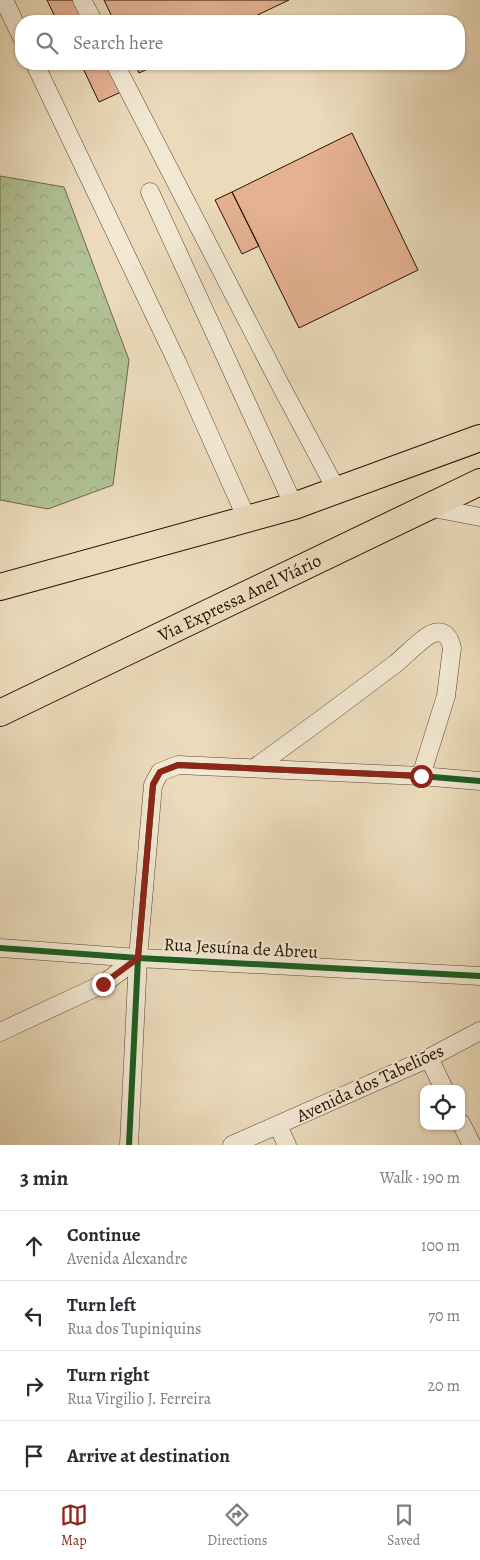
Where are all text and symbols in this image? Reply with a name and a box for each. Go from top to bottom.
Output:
search box [15,15,465,70]
icon: search [33,29,61,57]
text: Search here [73,30,163,56]
street label: Via Expressa Anel Viário [153,548,325,648]
route start [410,765,433,788]
street label: Rua Jesuína de Abreu [163,932,319,964]
route end [92,973,115,996]
street label: Avenida dos Tabeliões [291,1038,448,1128]
map controls [420,1085,465,1130]
button: locate [420,1085,465,1130]
text: 3 min [20,1164,68,1192]
text: Walk · 190 m [380,1167,460,1189]
text: Continue [67,1222,141,1248]
icon: ahead [20,1232,48,1260]
text: 100 m [421,1235,460,1257]
text: Avenida Alexandre [67,1248,188,1270]
text: Turn left [67,1292,136,1318]
icon: left [20,1302,48,1330]
text: 70 m [428,1305,460,1327]
text: Rua dos Tupiniquins [67,1318,202,1340]
text: Turn right [67,1362,149,1388]
icon: right [20,1372,48,1400]
text: 20 m [427,1375,460,1397]
text: Rua Virgilio J. Ferreira [67,1388,211,1410]
icon: arrive [20,1442,48,1470]
text: Arrive at destination [67,1443,230,1469]
tab: Map [60,1501,88,1550]
tab: Directions [207,1501,267,1550]
tab: Saved [387,1501,420,1550]

